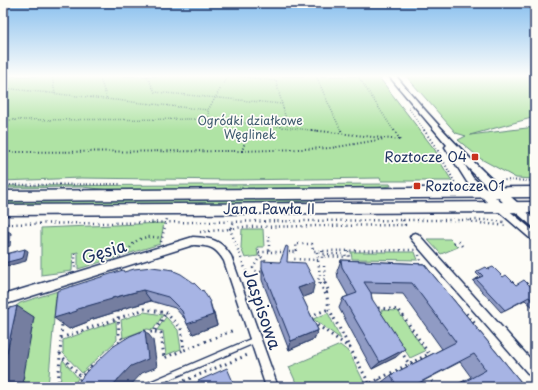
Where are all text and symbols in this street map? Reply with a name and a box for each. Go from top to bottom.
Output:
park label: Ogródki działkowe Węglinek [197,111,303,143]
place label: Roztocze 04 [384,146,467,167]
marker: Roztocze 04 [470,152,480,162]
place label: Roztocze 01 [425,175,505,196]
marker: Roztocze 01 [412,181,422,191]
street label: Jana Pawła II [223,198,315,219]
street label: Gęsia [78,232,130,270]
street label: Jaspisowa [237,265,289,353]

